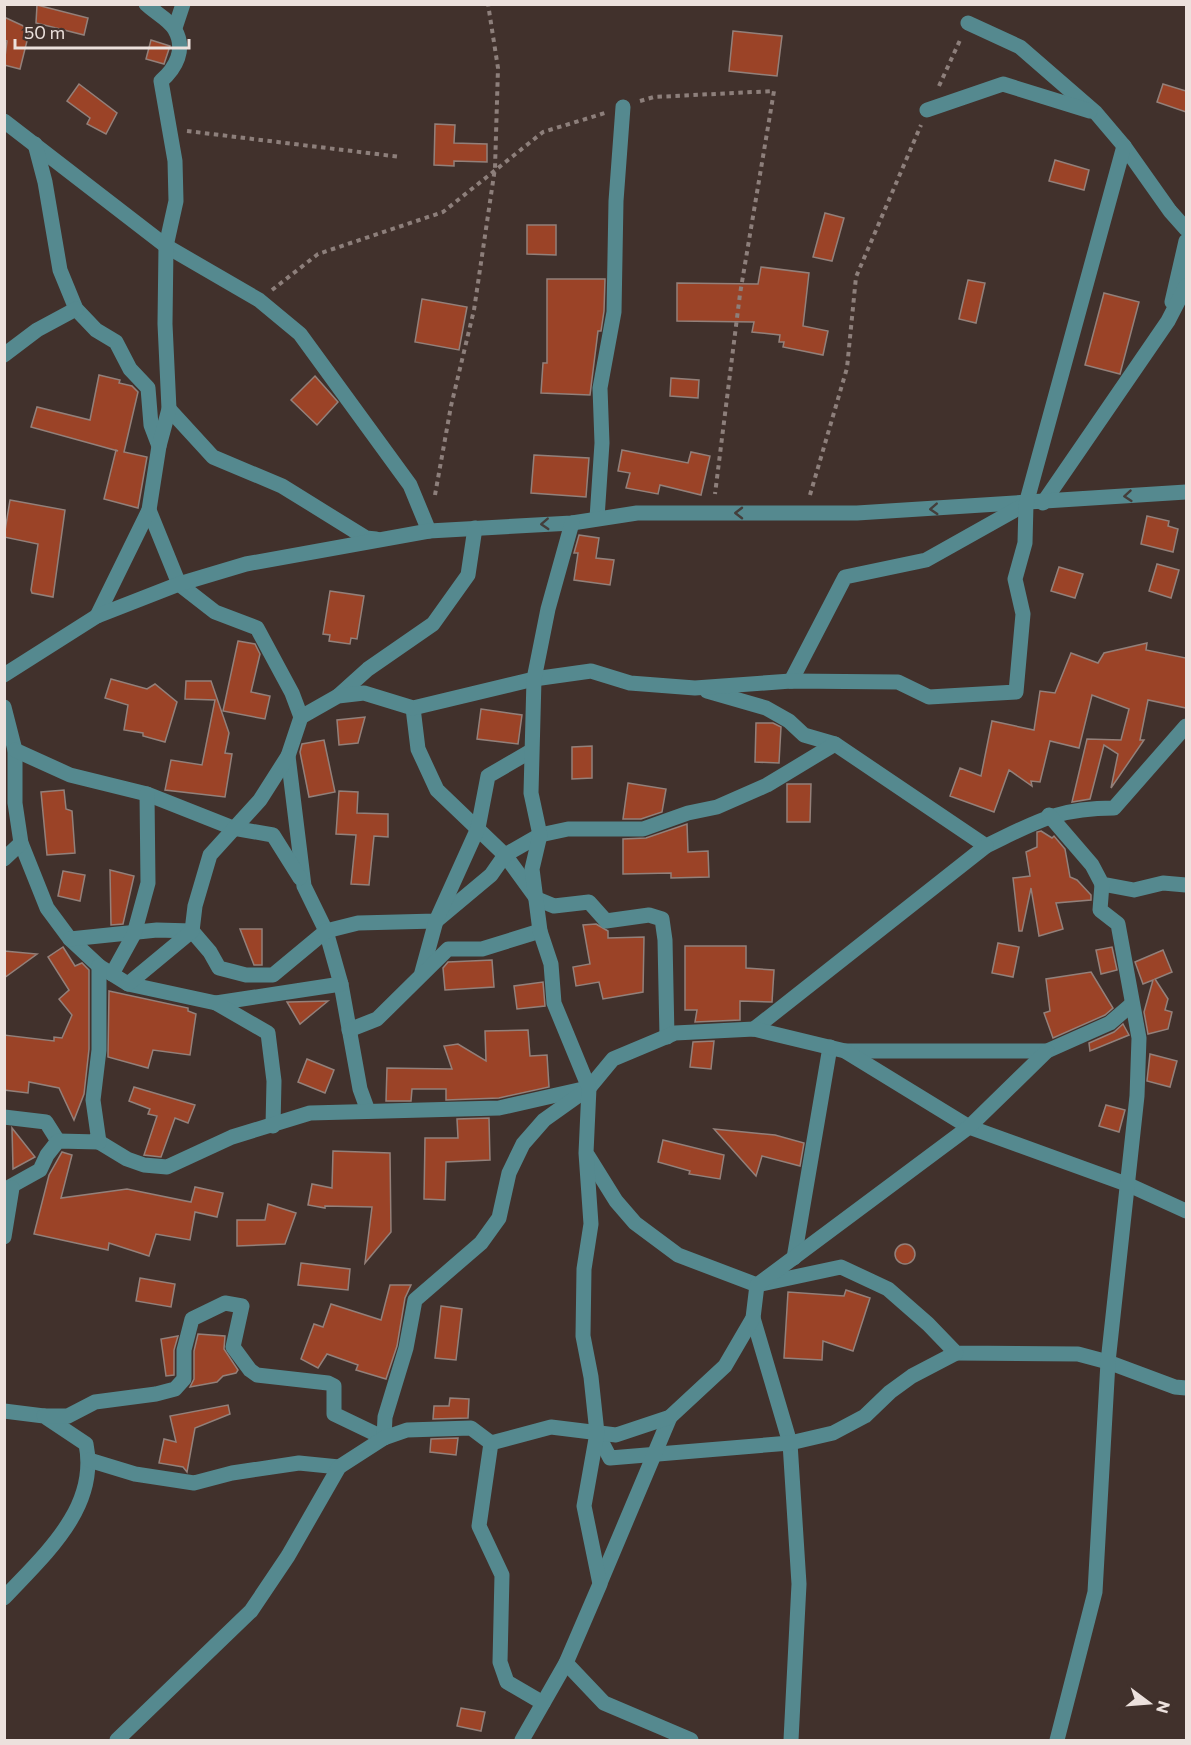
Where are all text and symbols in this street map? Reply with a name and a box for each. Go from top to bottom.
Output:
scale bar [15,12,189,50]
text: 50 m [24,21,65,43]
one-way arrow [1124,490,1133,503]
one-way arrow [929,503,938,516]
one-way arrow [734,507,743,519]
one-way arrow [540,518,549,531]
north arrow [1119,1673,1179,1733]
text: N [1153,1699,1175,1716]

